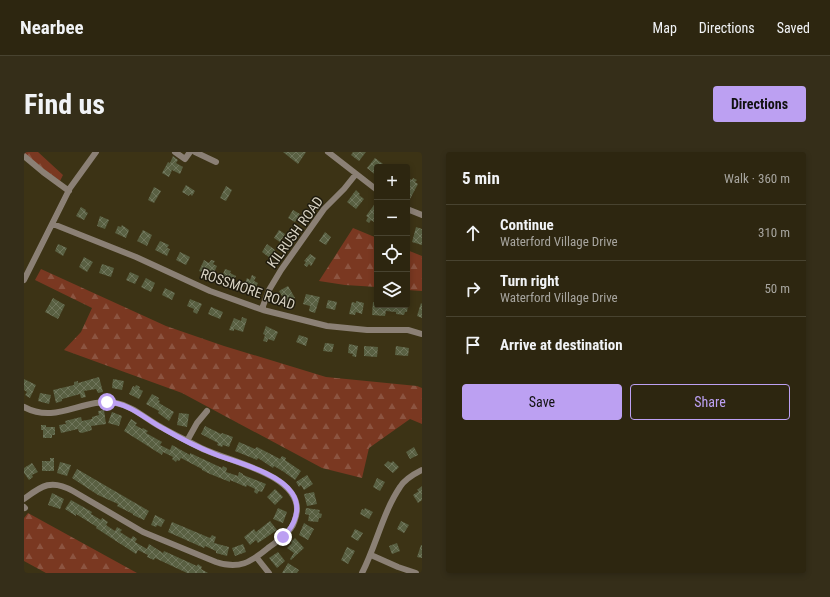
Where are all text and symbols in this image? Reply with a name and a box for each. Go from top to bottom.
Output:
text: Nearbee [20,16,84,39]
text: Map [653,20,677,36]
text: Directions [699,20,755,36]
text: Saved [777,20,810,36]
button: Directions [713,86,806,122]
text: Find us [24,88,105,121]
map controls [374,164,410,308]
button: + [374,164,410,200]
text: 5 min [462,168,500,188]
text: Walk · 360 m [724,171,790,186]
street label: KILRUSH ROAD [264,193,326,271]
button: − [374,200,410,236]
text: Continue [500,216,554,234]
icon: ahead [462,222,484,244]
text: 310 m [758,225,790,240]
text: Waterford Village Drive [500,234,618,249]
button: locate [374,236,410,272]
street label: ROSSMORE ROAD [199,265,297,313]
button: layers [374,272,410,308]
text: Turn right [500,272,559,290]
icon: right [462,278,484,300]
text: 50 m [764,281,790,296]
text: Waterford Village Drive [500,290,618,305]
icon: arrive [462,334,484,356]
text: Arrive at destination [500,336,623,354]
button: Save [462,384,622,420]
button: Share [630,384,790,420]
route start [98,393,116,411]
route end [274,528,292,546]

